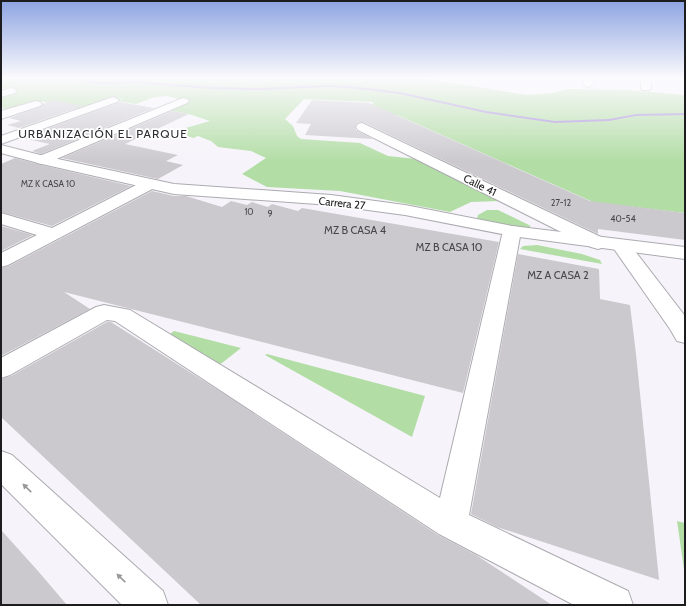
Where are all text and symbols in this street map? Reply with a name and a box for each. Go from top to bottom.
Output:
district label: URBANIZACIÓN EL PARQUE [18,126,188,141]
street label: Calle 41 [461,171,499,199]
house number: MZ K CASA 10 [21,178,75,189]
street label: Carrera 27 [318,194,367,212]
house number: 27-12 [551,197,571,208]
house number: 10 [244,206,254,217]
house number: 9 [267,208,273,219]
house number: 40-54 [610,213,636,224]
house number: MZ B CASA 4 [324,223,387,237]
house number: MZ B CASA 10 [416,240,483,254]
house number: MZ A CASA 2 [527,268,589,282]
one-way arrow [22,484,32,493]
one-way arrow [116,573,126,583]

